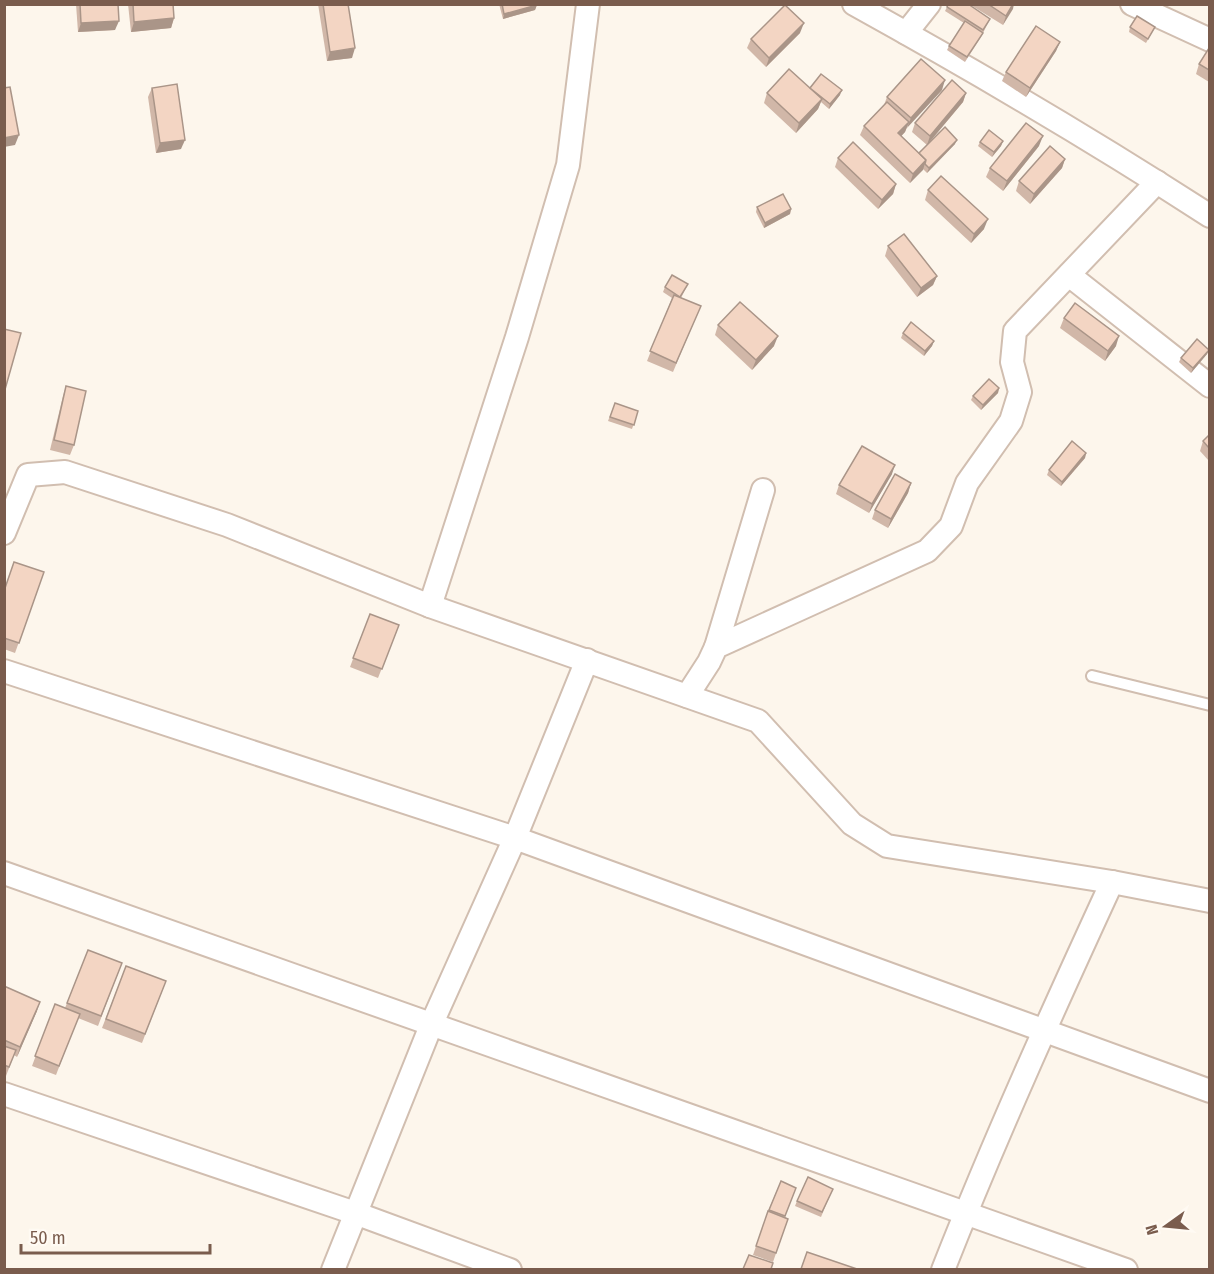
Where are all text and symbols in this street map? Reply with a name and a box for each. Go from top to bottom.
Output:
north arrow [1136,1196,1196,1256]
scale bar [21,1217,210,1255]
text: N [1142,1223,1162,1237]
text: 50 m [30,1227,66,1249]

